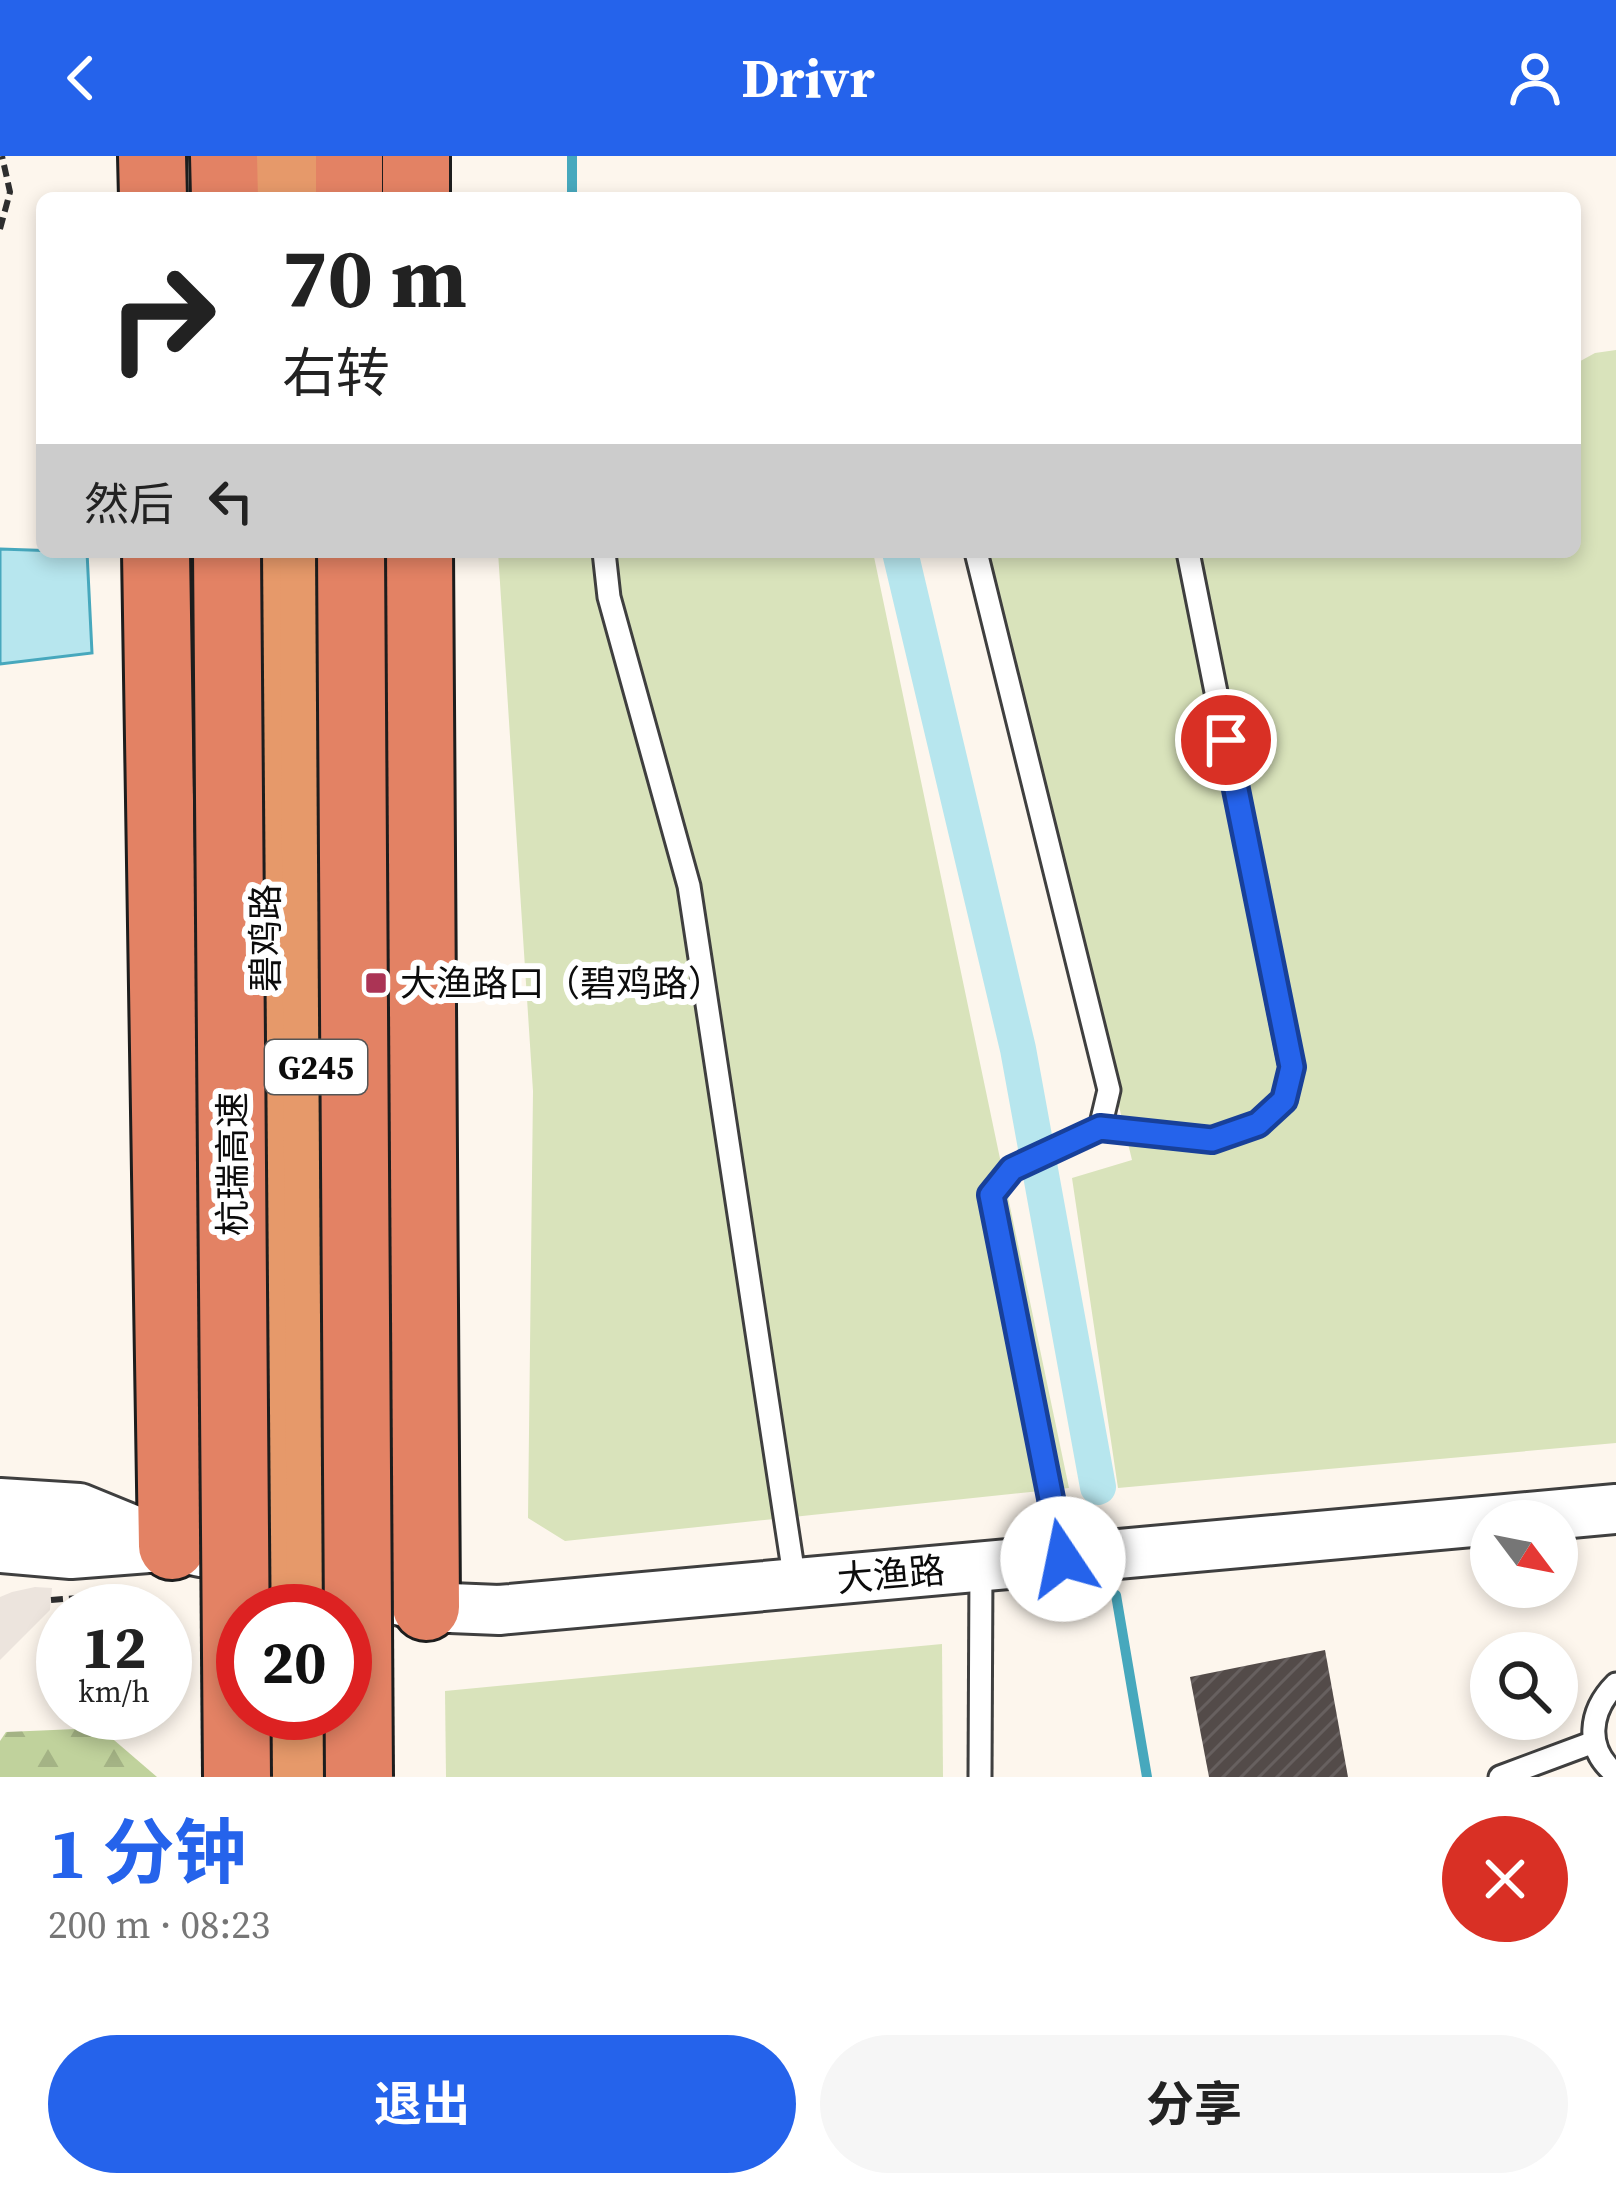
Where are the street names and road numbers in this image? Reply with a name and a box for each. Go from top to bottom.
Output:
street label: 碧鸡路 [241,884,290,992]
road number: G245 [265,1040,367,1094]
street label: 杭瑞高速 [208,1092,257,1236]
street label: 大渔路 [835,1545,947,1604]

